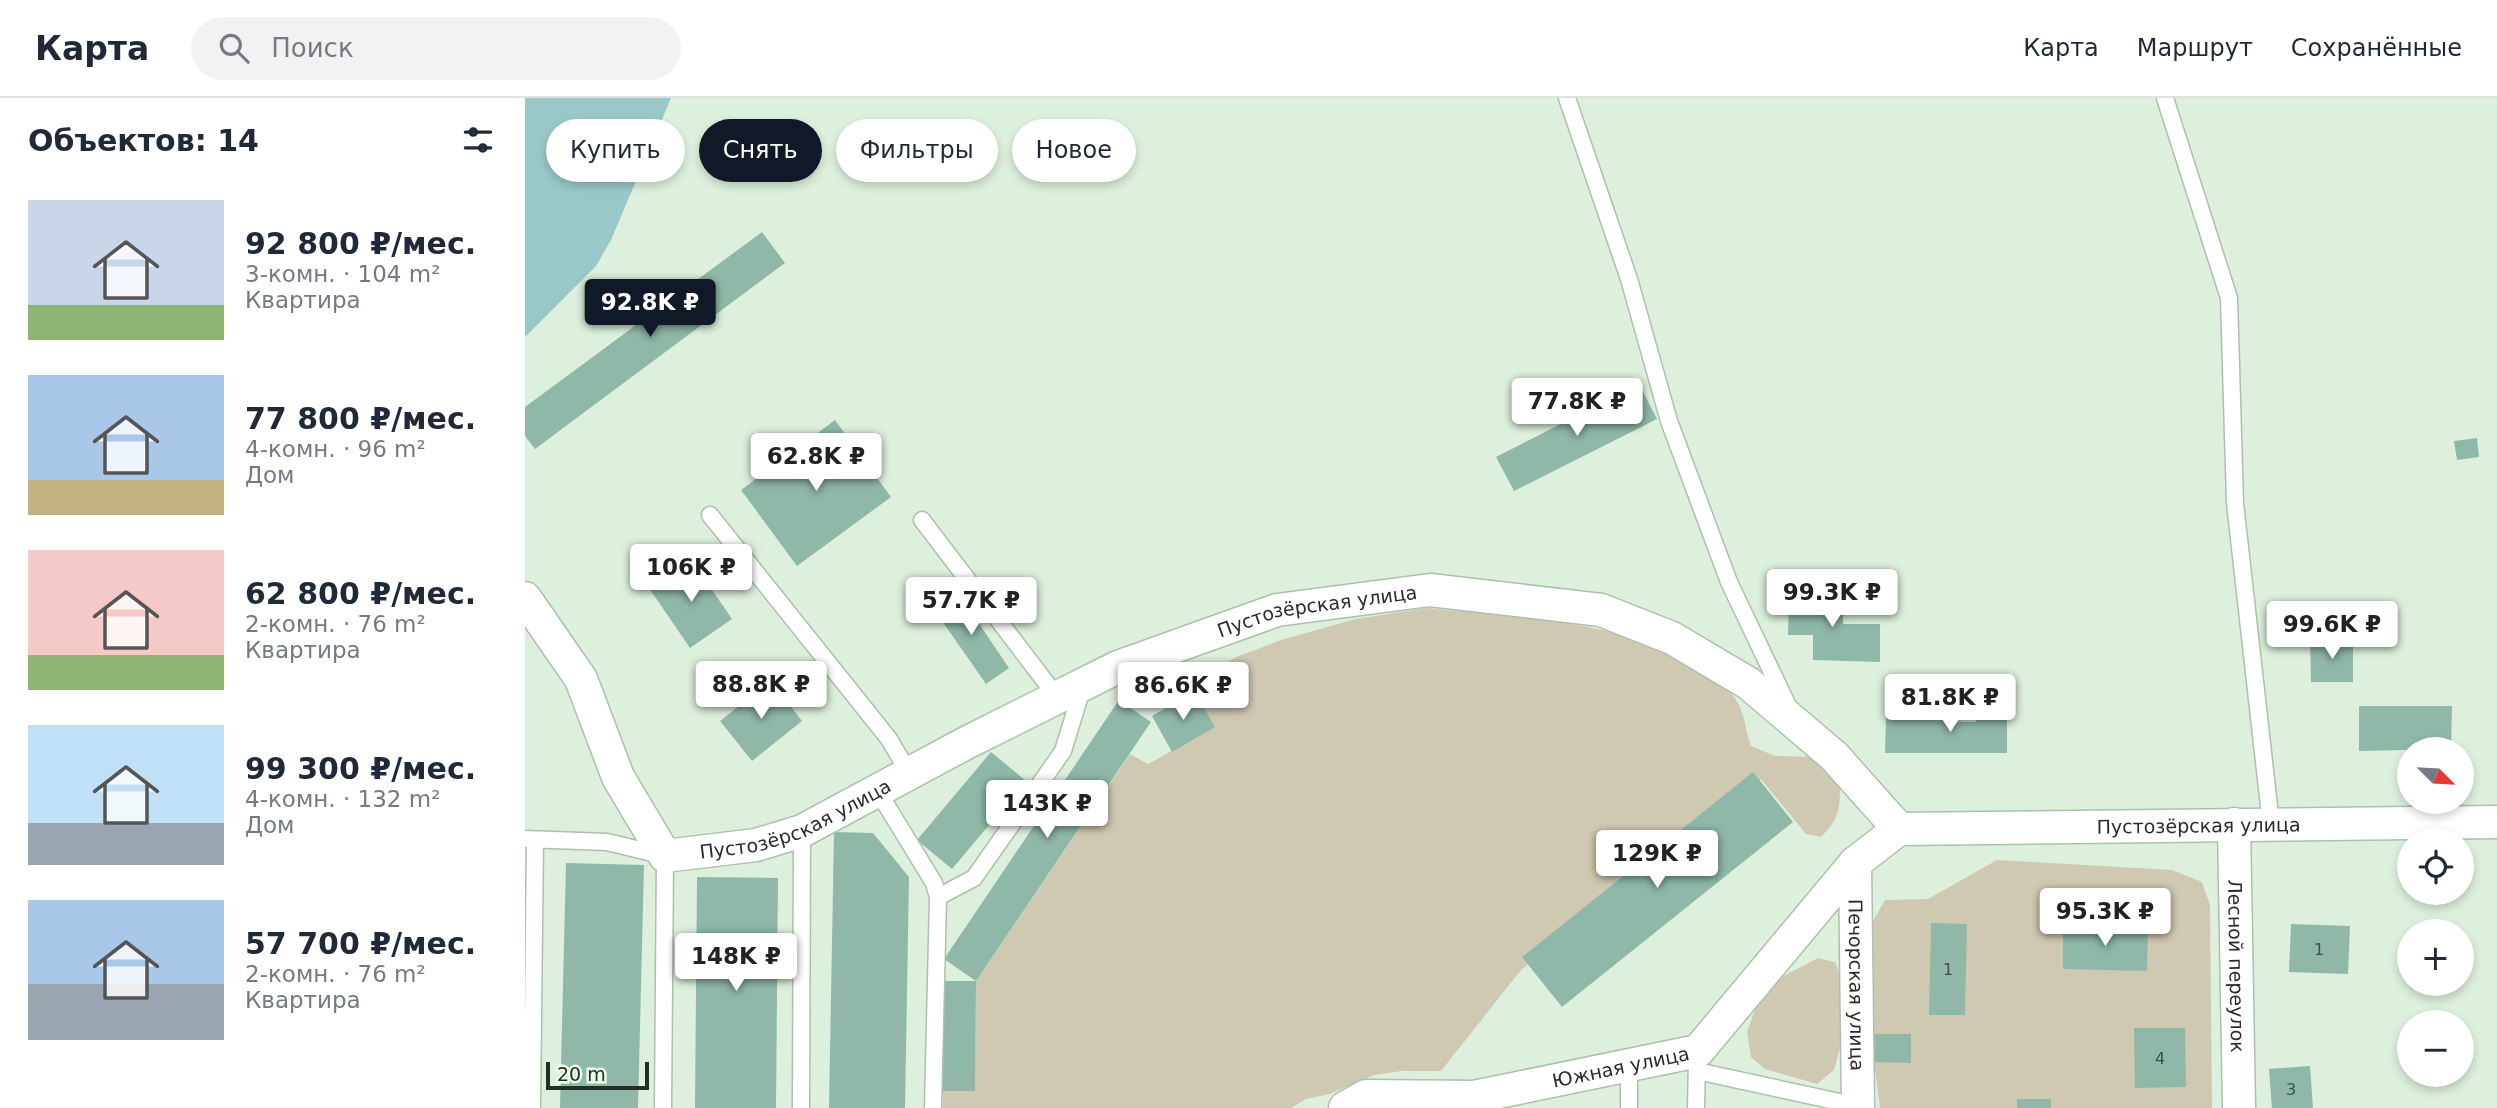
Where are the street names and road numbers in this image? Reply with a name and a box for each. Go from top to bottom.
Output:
street label: Пустозёрская улица [1214,581,1418,642]
street label: Пустозёрская улица [698,774,895,863]
street label: Пустозёрская улица [2096,813,2301,838]
street label: Лесной переулок [2224,879,2249,1053]
street label: Печорская улица [1844,899,1869,1071]
street label: Южная улица [1550,1042,1691,1092]

